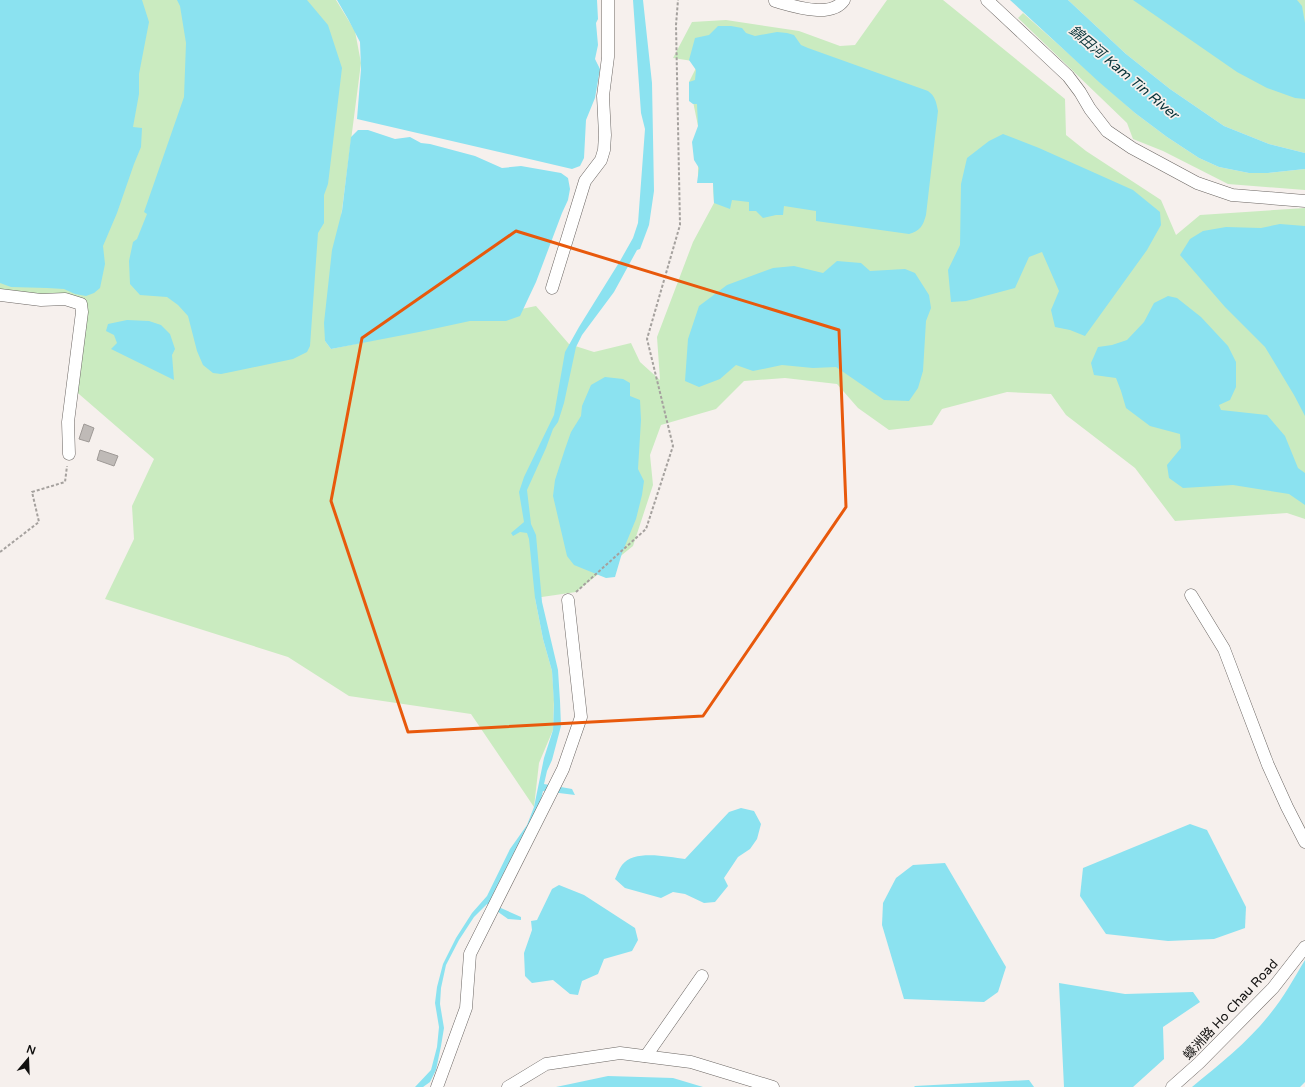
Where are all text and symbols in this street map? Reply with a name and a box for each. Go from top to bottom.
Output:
water label: 錦田河 Kam Tin River [1066,22,1183,124]
street label: 蠔洲路 Ho Chau Road [1180,956,1281,1063]
north arrow [8,1039,48,1079]
text: N [25,1042,37,1058]

